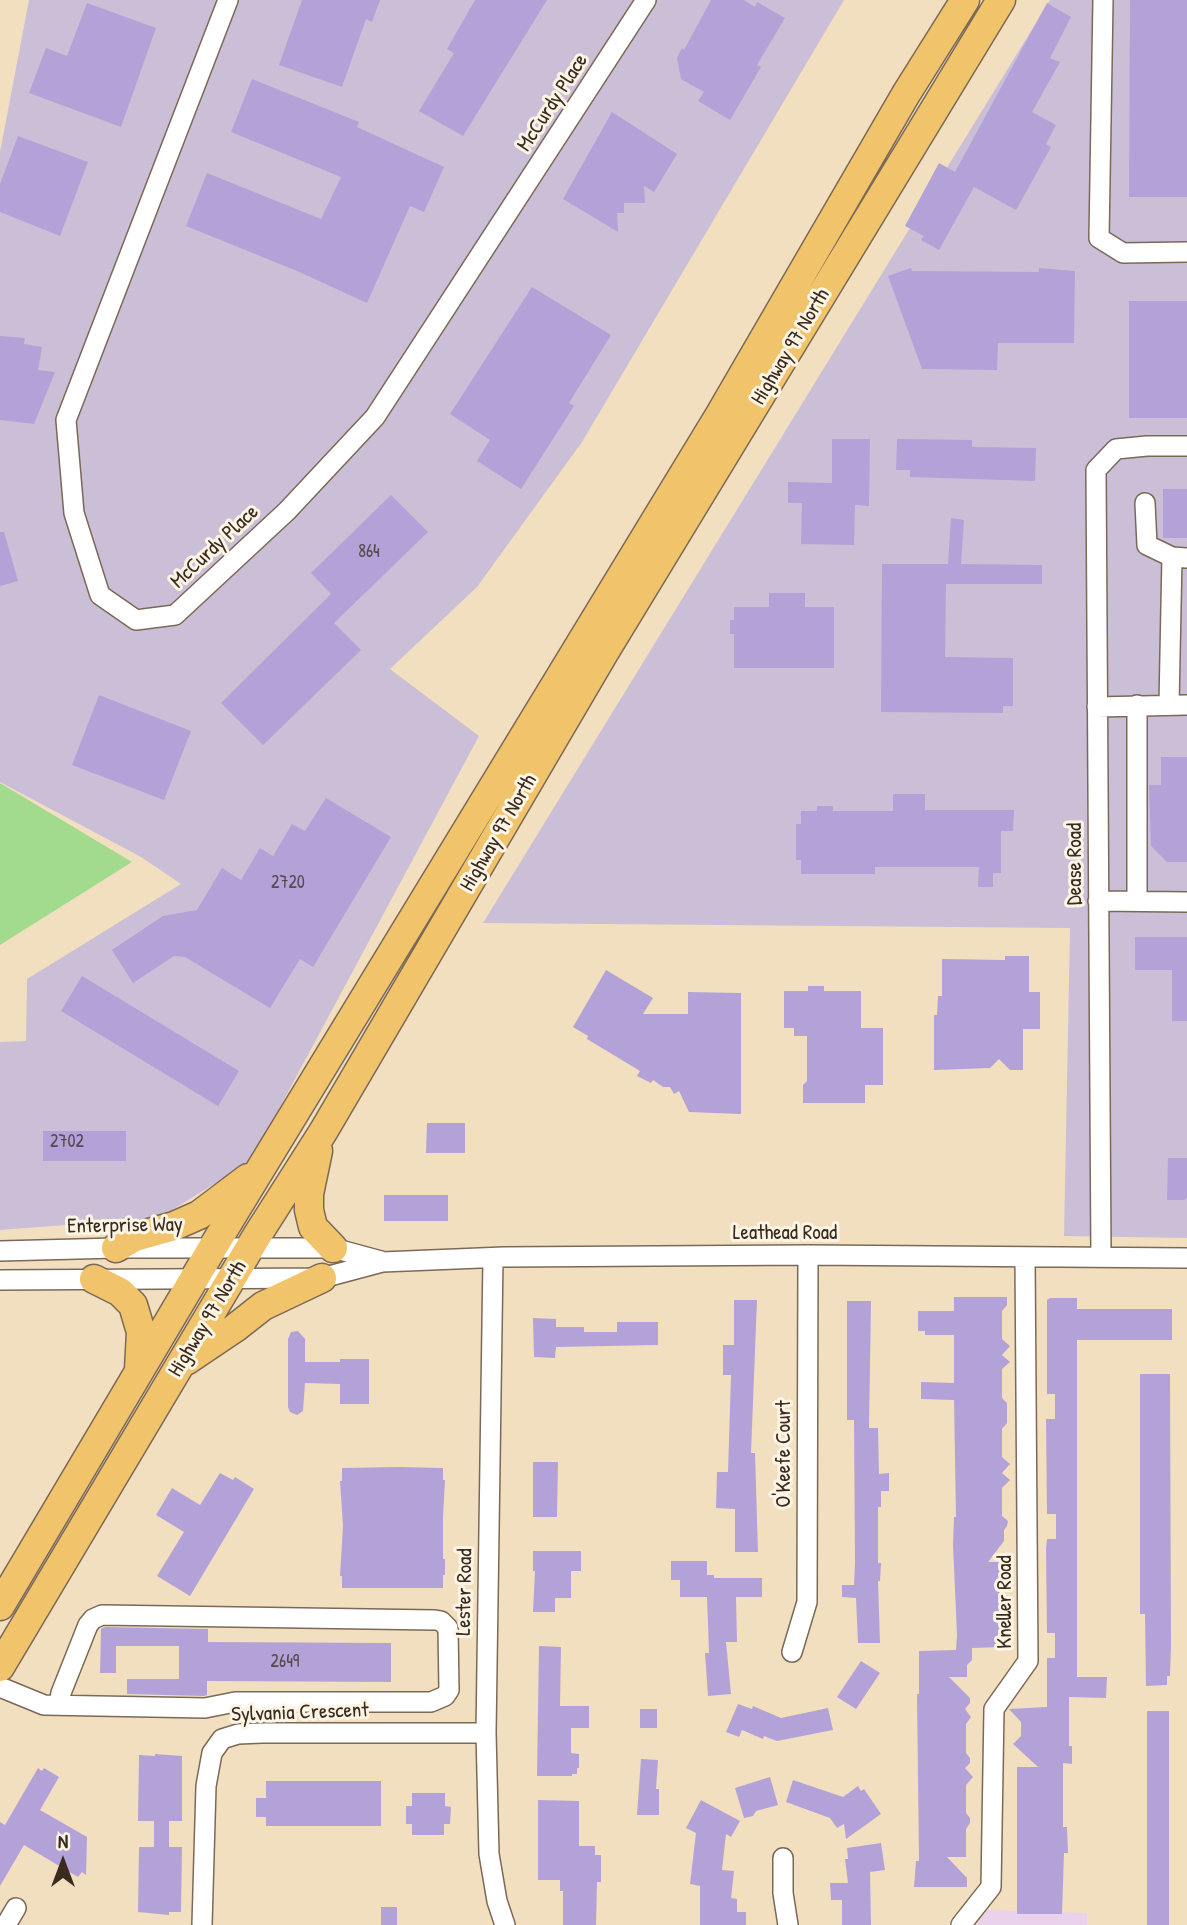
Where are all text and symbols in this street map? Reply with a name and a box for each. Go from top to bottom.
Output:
street label: McCurdy Place [512,50,594,156]
street label: Highway 97 North [746,284,836,410]
street label: McCurdy Place [166,500,264,594]
house number: 864 [358,541,380,563]
street label: Highway 97 North [455,770,543,896]
street label: Dease Road [1062,823,1088,905]
house number: 2720 [271,872,305,894]
house number: 2702 [50,1131,84,1153]
street label: Enterprise Way [67,1212,183,1240]
street label: Leathead Road [733,1220,837,1246]
street label: Highway 97 North [163,1256,253,1382]
street label: O'Keefe Court [771,1400,797,1508]
street label: Lester Road [452,1548,478,1636]
street label: Kneller Road [992,1555,1018,1649]
house number: 2649 [271,1651,299,1673]
street label: Sylvania Crescent [231,1698,369,1728]
north arrow [28,1827,98,1897]
text: N [58,1828,68,1854]

